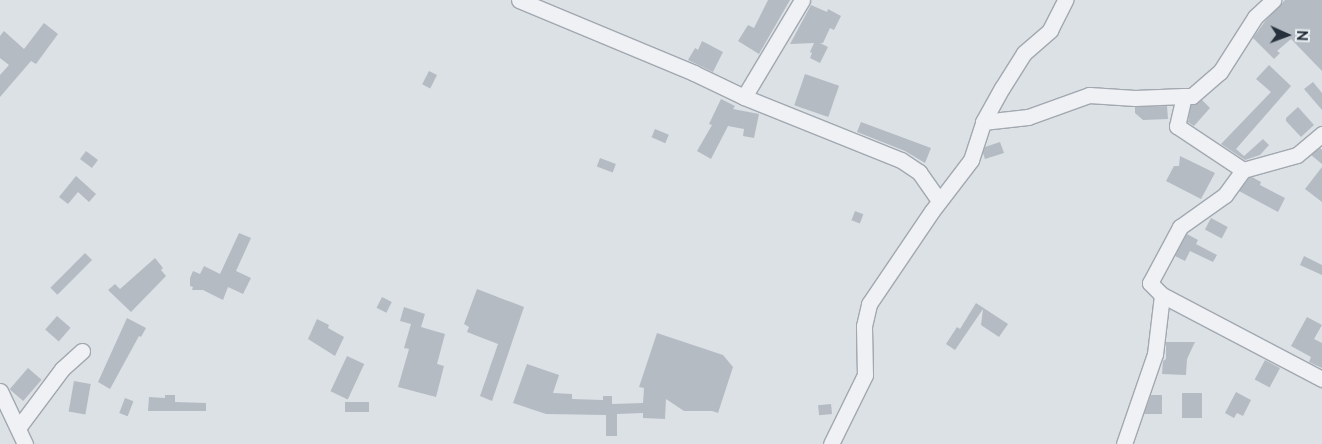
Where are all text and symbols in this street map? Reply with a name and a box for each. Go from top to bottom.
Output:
north arrow [1262,10,1312,60]
text: N [1294,30,1310,41]

